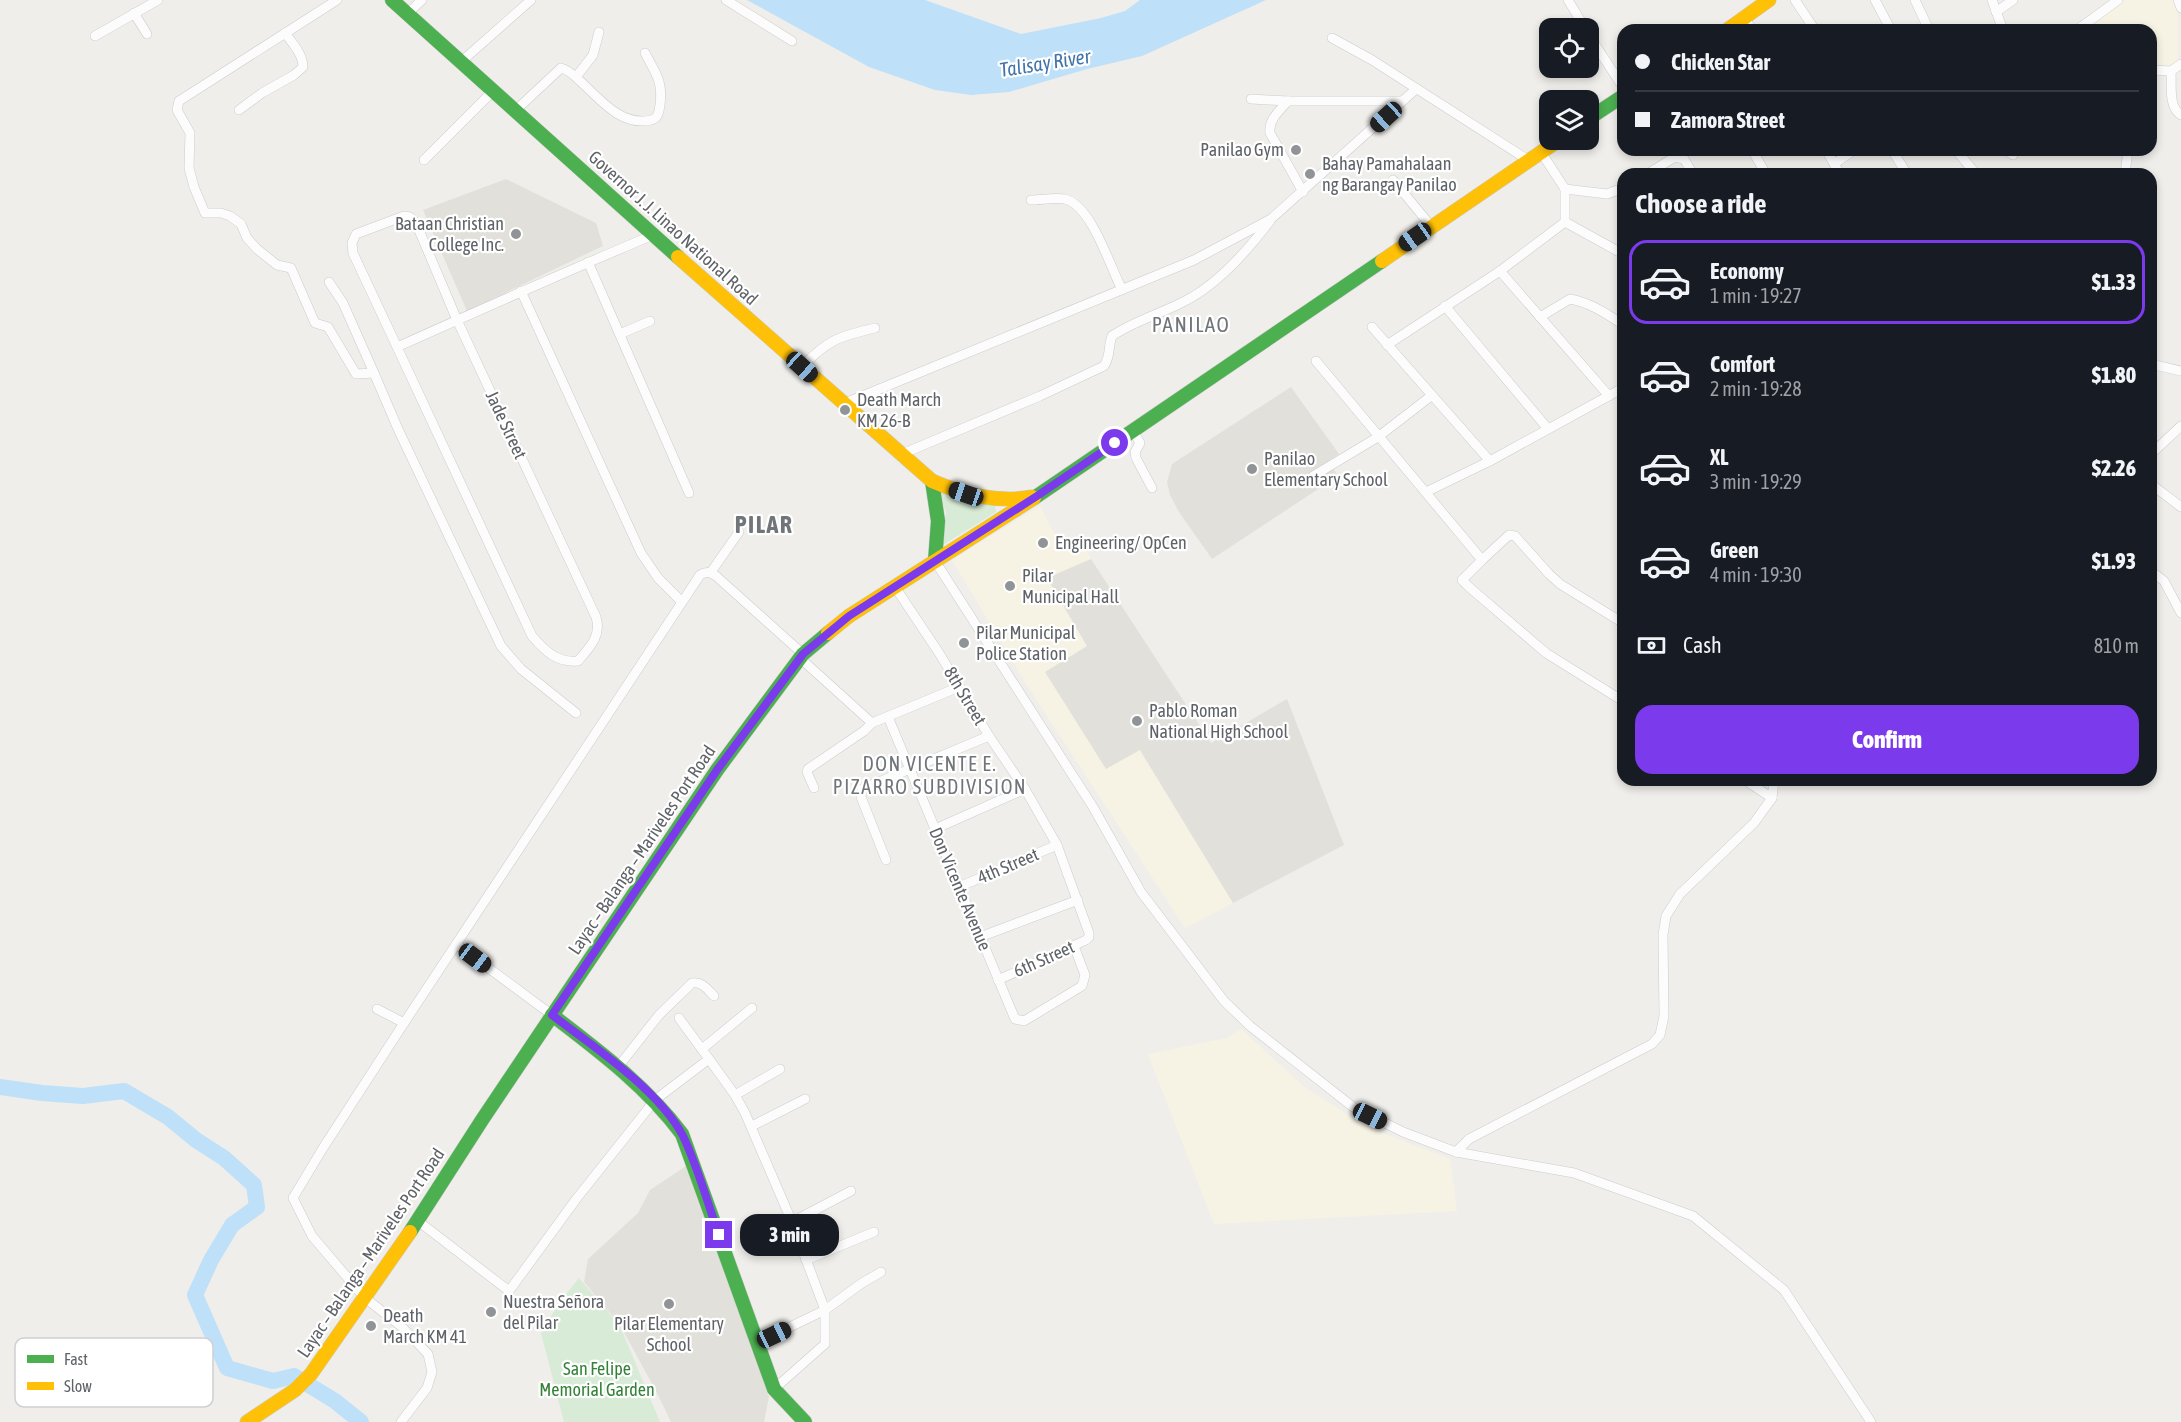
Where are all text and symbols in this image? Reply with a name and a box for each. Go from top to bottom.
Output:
map controls [1539,18,1599,150]
button: locate [1539,18,1599,78]
water label: Talisay River [998,44,1093,81]
text: Chicken Star [1671,49,1770,75]
button: layers [1539,90,1599,150]
car [1367,98,1405,136]
text: Zamora Street [1671,107,1785,133]
place label: Panilao Gym [1200,139,1284,160]
marker: Panilao Gym [1289,143,1303,157]
street label: Governor J. J. Linao National Road [584,146,762,309]
place label: Bahay Pamahalaan ng Barangay Panilao [1322,153,1457,195]
marker: Bahay Pamahalaan ng Barangay Panilao [1303,167,1317,181]
text: Choose a ride [1635,188,1767,219]
place label: Bataan Christian College Inc. [395,213,504,255]
car [1395,219,1435,255]
marker: Bataan Christian College Inc. [509,227,523,241]
icon: car [1638,255,1692,309]
text: Economy [1710,258,1784,284]
text: $1.33 [2092,269,2136,295]
text: 1 min · 19:27 [1710,284,1802,307]
district label: PANILAO [1152,312,1230,336]
car [783,348,821,386]
icon: car [1638,348,1692,402]
text: Comfort [1710,351,1775,377]
text: $1.80 [2092,362,2136,388]
text: 2 min · 19:28 [1710,377,1802,400]
street label: Jade Street [482,387,531,462]
place label: Death March KM 26-B [857,389,941,431]
marker: Death March KM 26-B [838,403,852,417]
route start [1101,429,1128,456]
icon: car [1638,441,1692,495]
text: XL [1710,444,1728,470]
place label: Panilao Elementary School [1264,448,1388,490]
text: $2.26 [2092,455,2136,481]
marker: Panilao Elementary School [1245,462,1259,476]
text: 3 min · 19:29 [1710,470,1802,493]
car [946,480,986,508]
district label: PILAR [735,511,793,538]
place label: Engineering/ OpCen [1055,532,1187,553]
icon: car [1638,534,1692,588]
marker: Engineering/ OpCen [1036,536,1050,550]
text: Green [1710,537,1759,563]
text: $1.93 [2092,548,2136,574]
text: 4 min · 19:30 [1710,563,1802,586]
place label: Pilar Municipal Hall [1022,565,1119,607]
marker: Pilar Municipal Hall [1003,579,1017,593]
place label: Pilar Municipal Police Station [976,622,1076,664]
icon: cash [1635,629,1668,662]
text: Cash [1683,632,1722,658]
text: 810 m [2094,634,2139,657]
marker: Pilar Municipal Police Station [957,636,971,650]
street label: 8th Street [940,663,991,729]
place label: Pablo Roman National High School [1149,700,1289,742]
button: Confirm [1635,705,2139,774]
marker: Pablo Roman National High School [1130,714,1144,728]
street label: Layac – Balanga – Mariveles Port Road [564,741,719,958]
district label: DON VICENTE E. PIZARRO SUBDIVISION [833,752,1027,798]
street label: Don Vicente Avenue [925,824,996,954]
street label: 4th Street [974,843,1042,888]
street label: 6th Street [1010,936,1077,981]
car [455,940,495,976]
car [1350,1100,1390,1132]
street label: Layac – Balanga – Mariveles Port Road [293,1144,448,1361]
callout: 3 min [740,1214,839,1256]
route end [705,1221,732,1248]
text: 3 min [769,1223,810,1246]
place label: Nuestra Señora del Pilar [503,1291,604,1333]
marker: Pilar Elementary School [662,1297,676,1311]
place label: Death March KM 41 [383,1305,467,1347]
marker: Nuestra Señora del Pilar [484,1305,498,1319]
place label: Pilar Elementary School [614,1313,724,1355]
marker: Death March KM 41 [364,1319,378,1333]
car [754,1319,794,1351]
legend [15,1338,213,1407]
text: Fast [64,1350,88,1368]
park label: San Felipe Memorial Garden [539,1358,655,1400]
text: Slow [64,1377,92,1395]

